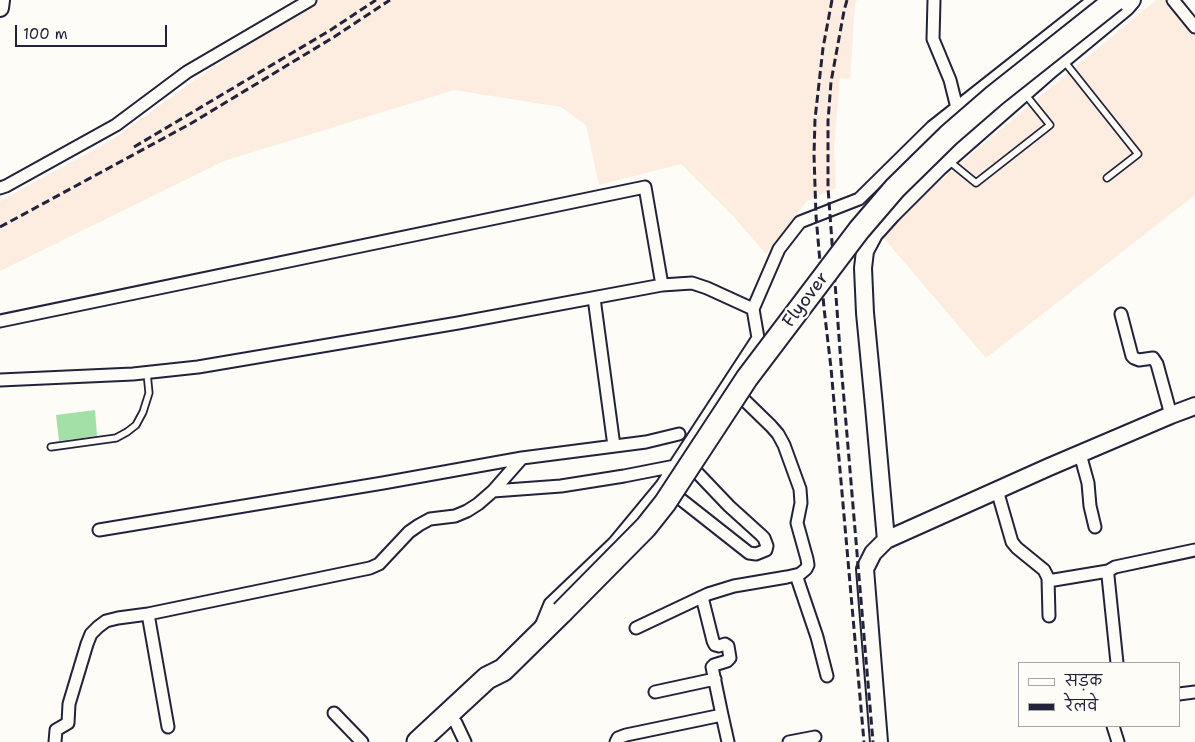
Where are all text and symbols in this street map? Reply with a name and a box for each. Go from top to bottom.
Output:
scale bar [18,15,170,47]
text: 100 m [23,24,68,44]
street label: Flyover [778,268,834,332]
legend [1018,662,1180,727]
text: सड़क [1065,671,1102,691]
text: रेलवे [1065,696,1098,716]

